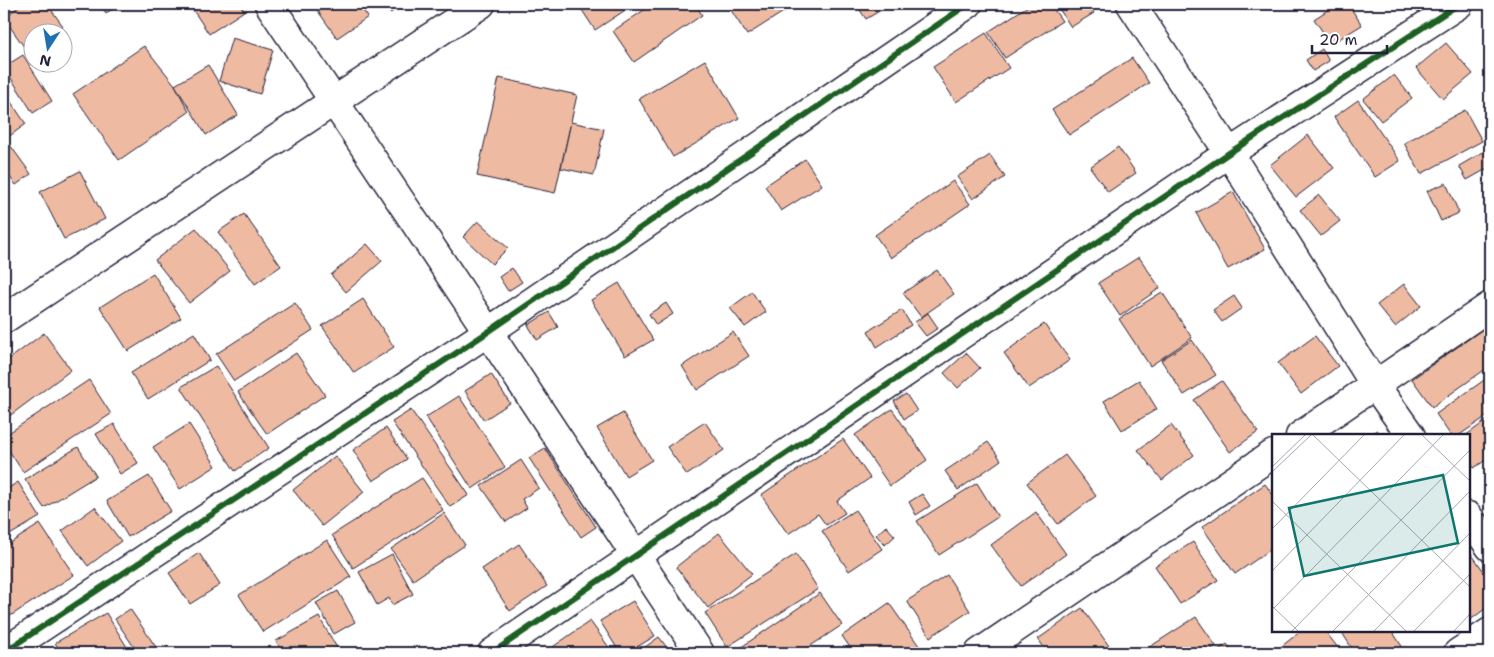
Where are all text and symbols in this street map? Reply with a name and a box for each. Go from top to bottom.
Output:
north arrow [22,22,72,72]
scale bar [1312,22,1386,54]
text: 20 m [1319,30,1358,50]
text: N [38,51,53,71]
inset map [1272,434,1469,632]

